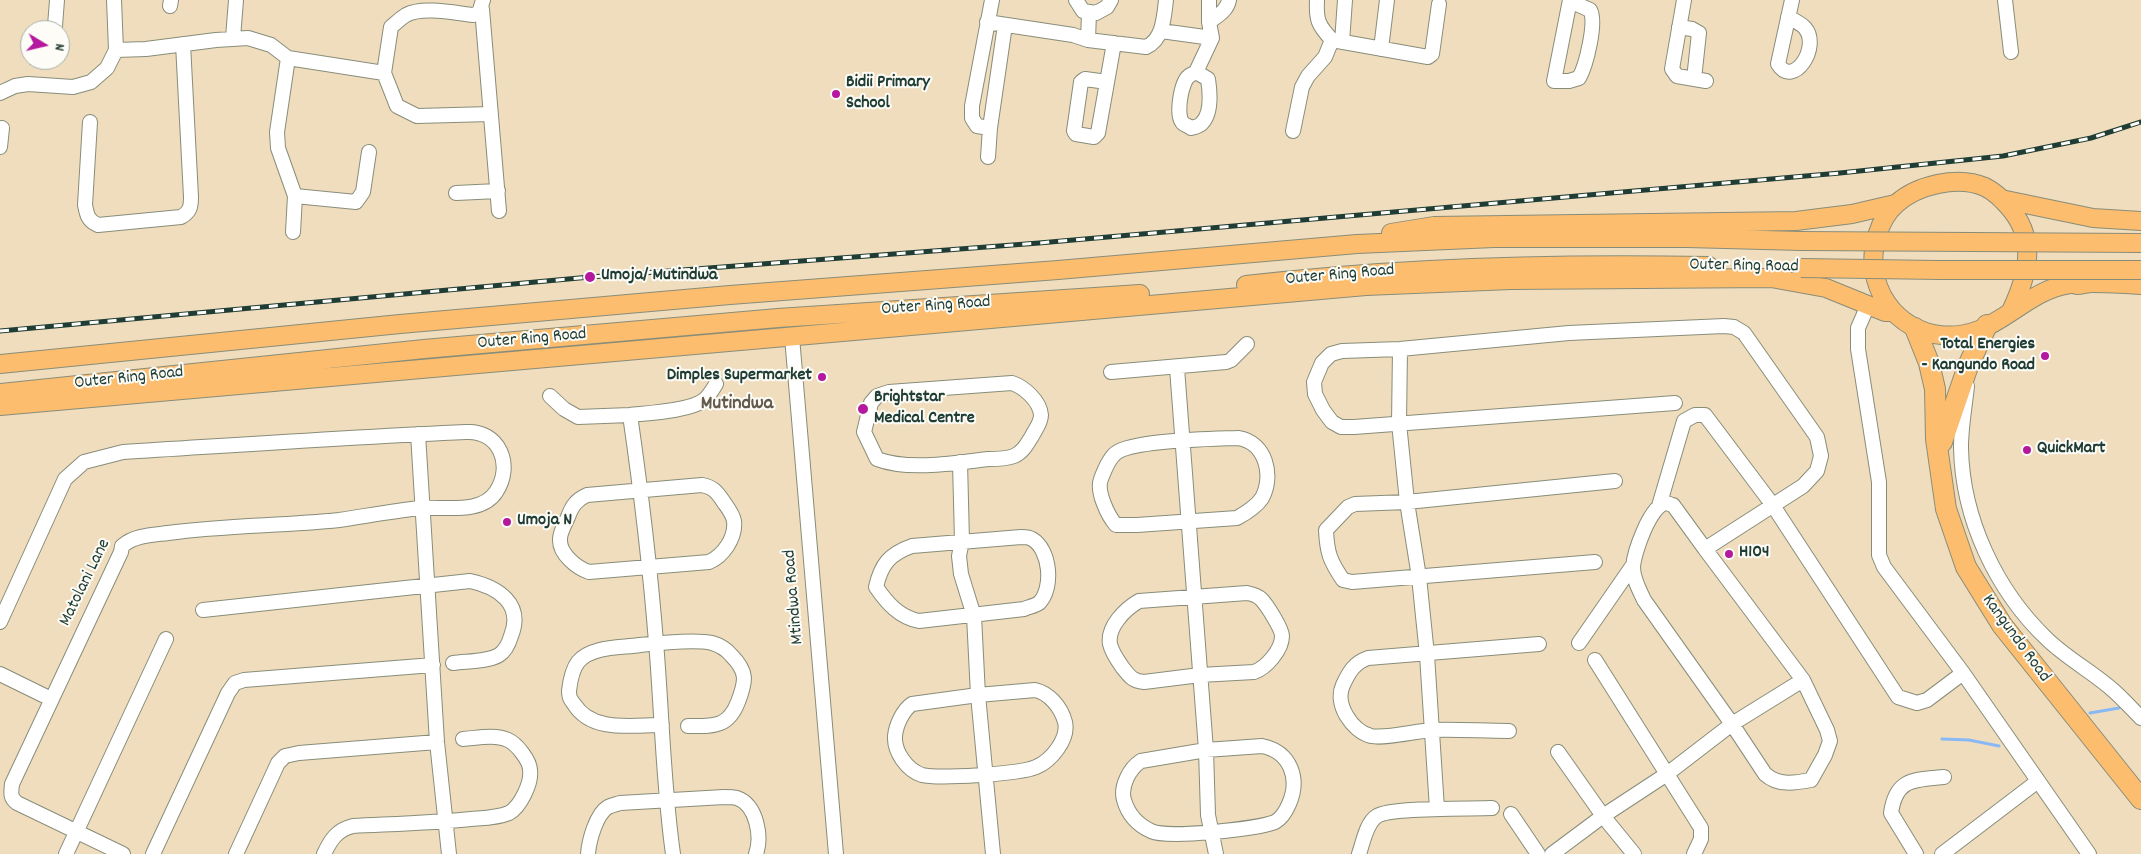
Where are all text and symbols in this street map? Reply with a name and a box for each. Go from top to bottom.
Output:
north arrow [20,20,70,70]
text: N [48,42,69,52]
place label: Bidii Primary School [846,73,930,116]
marker: Bidii Primary School [830,88,842,100]
street label: Outer Ring Road [1689,255,1799,279]
street label: Outer Ring Road [1285,260,1395,292]
place label: Umoja/ Mutindwa [601,266,717,288]
marker: Umoja/ Mutindwa [583,270,597,284]
street label: Outer Ring Road [881,292,991,322]
street label: Outer Ring Road [477,324,587,356]
place label: Total Energies - Kangundo Road [1921,335,2035,378]
marker: Total Energies - Kangundo Road [2039,350,2051,362]
street label: Outer Ring Road [73,363,185,395]
place label: Dimples Supermarket [667,366,812,388]
marker: Dimples Supermarket [816,371,828,383]
place label: Brightstar Medical Centre [874,388,975,430]
district label: Mutindwa [701,393,773,417]
marker: Brightstar Medical Centre [856,402,870,416]
place label: QuickMart [2037,439,2105,461]
marker: QuickMart [2021,444,2033,456]
place label: Umoja N [517,511,572,533]
marker: Umoja N [501,516,513,528]
street label: Matolani Lane [56,536,116,630]
place label: H104 [1739,543,1769,565]
marker: H104 [1723,548,1735,560]
street label: Mtindwa Road [780,549,810,645]
street label: Kangundo Road [1976,591,2054,687]

